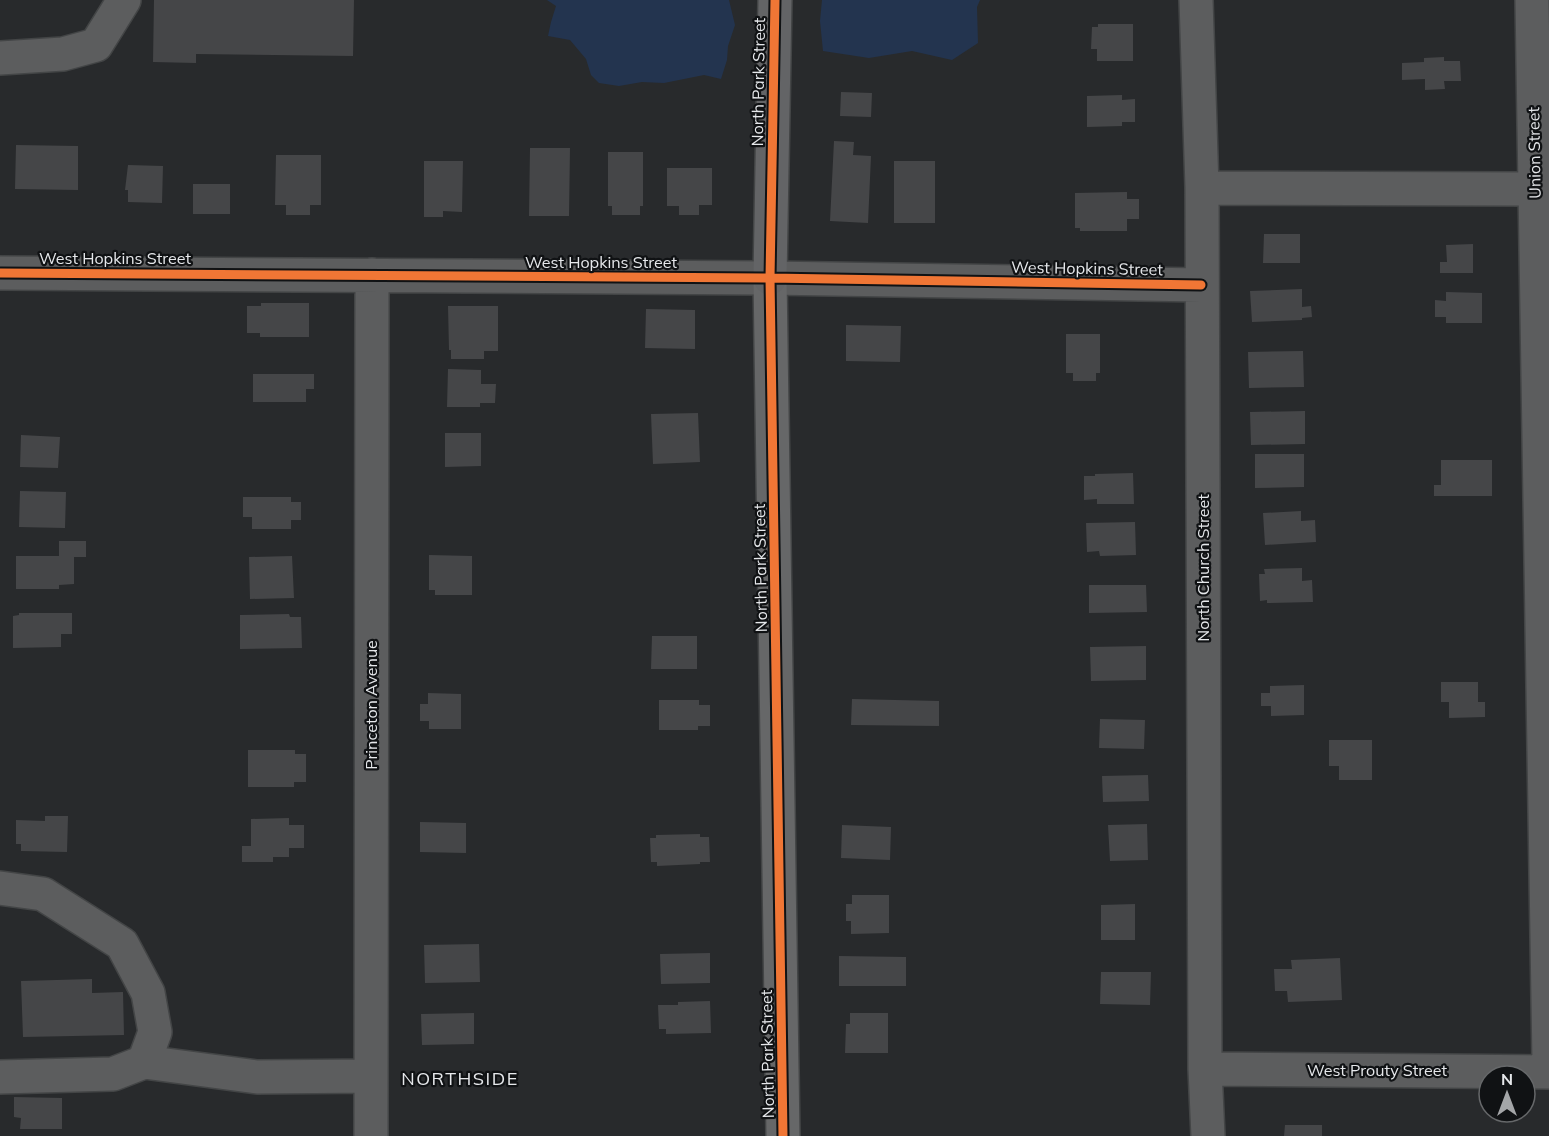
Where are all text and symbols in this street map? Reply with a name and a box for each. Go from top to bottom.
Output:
street label: North Park Street [747,17,769,146]
street label: Union Street [1523,107,1545,199]
street label: West Hopkins Street [39,248,191,268]
street label: West Hopkins Street [525,252,677,272]
street label: West Hopkins Street [1011,257,1164,279]
street label: North Church Street [1193,494,1213,642]
street label: North Park Street [749,503,771,632]
street label: Princeton Avenue [361,640,381,770]
street label: North Park Street [756,989,778,1118]
street label: West Prouty Street [1307,1060,1447,1080]
north arrow [1477,1064,1537,1124]
district label: NORTHSIDE [401,1067,519,1090]
text: N [1501,1069,1513,1089]

